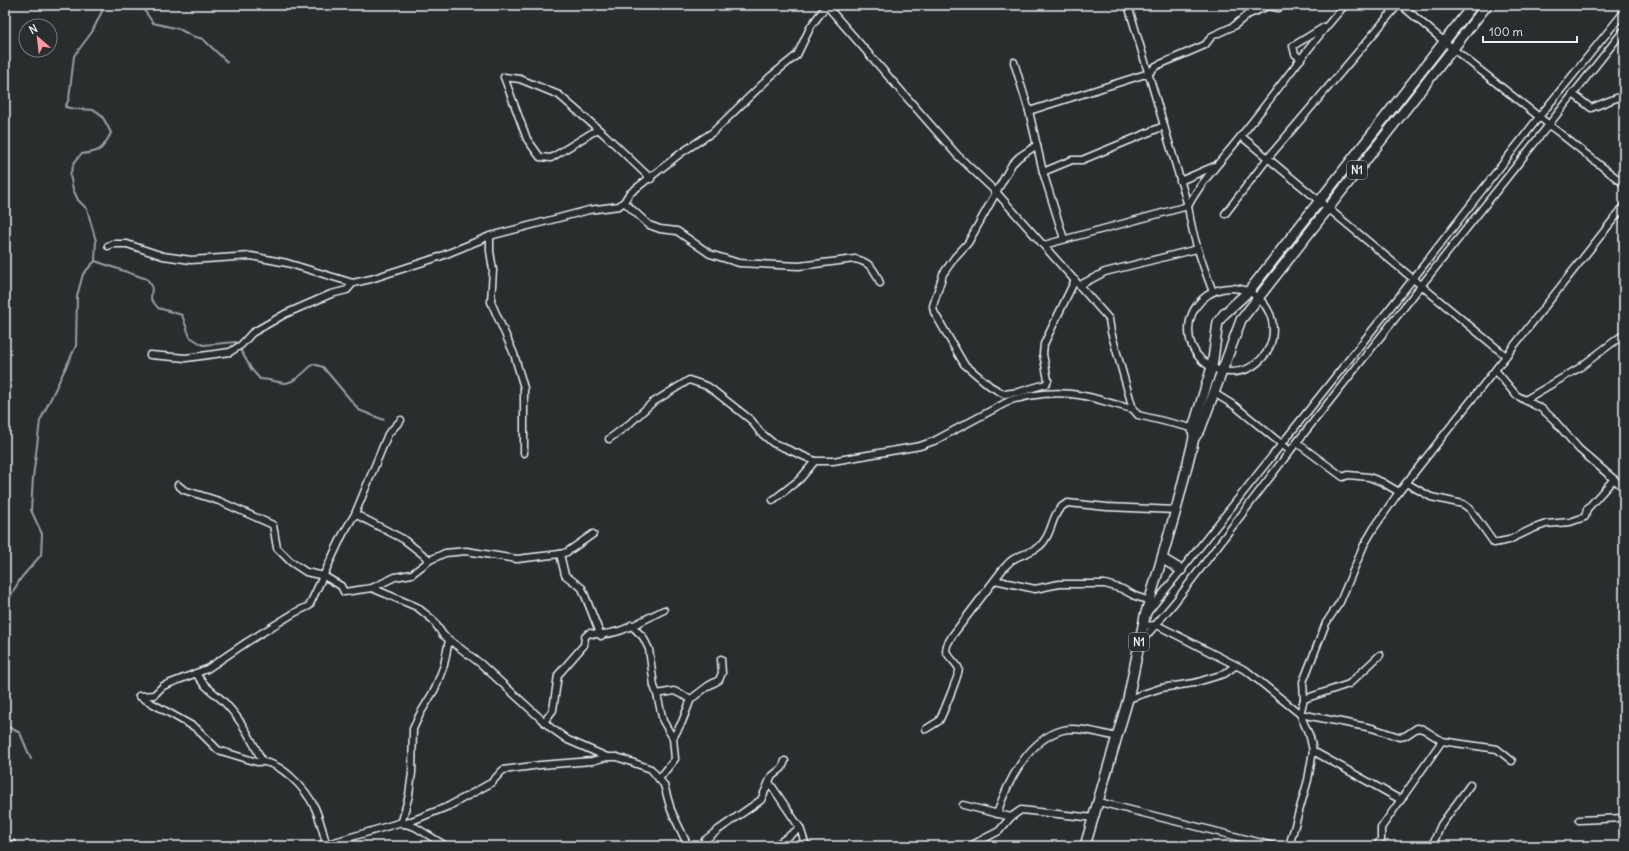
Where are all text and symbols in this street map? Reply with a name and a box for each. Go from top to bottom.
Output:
north arrow [18,18,58,58]
scale bar [1483,18,1577,44]
text: N [27,21,40,37]
text: 100 m [1489,24,1523,39]
road number: N1 [1347,161,1367,179]
road number: N1 [1129,633,1149,651]

